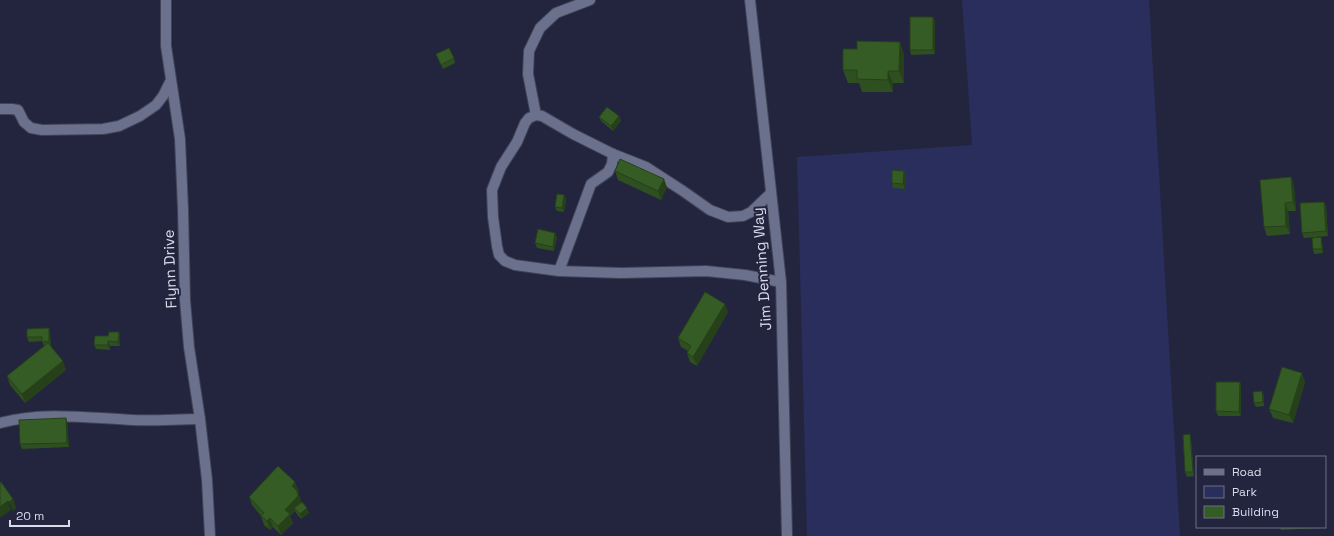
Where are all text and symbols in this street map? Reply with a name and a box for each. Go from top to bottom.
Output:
street label: Jim Denning Way [748,207,775,331]
street label: Flynn Drive [159,229,180,309]
legend [1196,456,1326,528]
text: Road [1232,464,1261,480]
text: Park [1232,484,1257,500]
scale bar [10,502,69,528]
text: Building [1232,504,1279,520]
text: 20 m [16,508,44,524]

